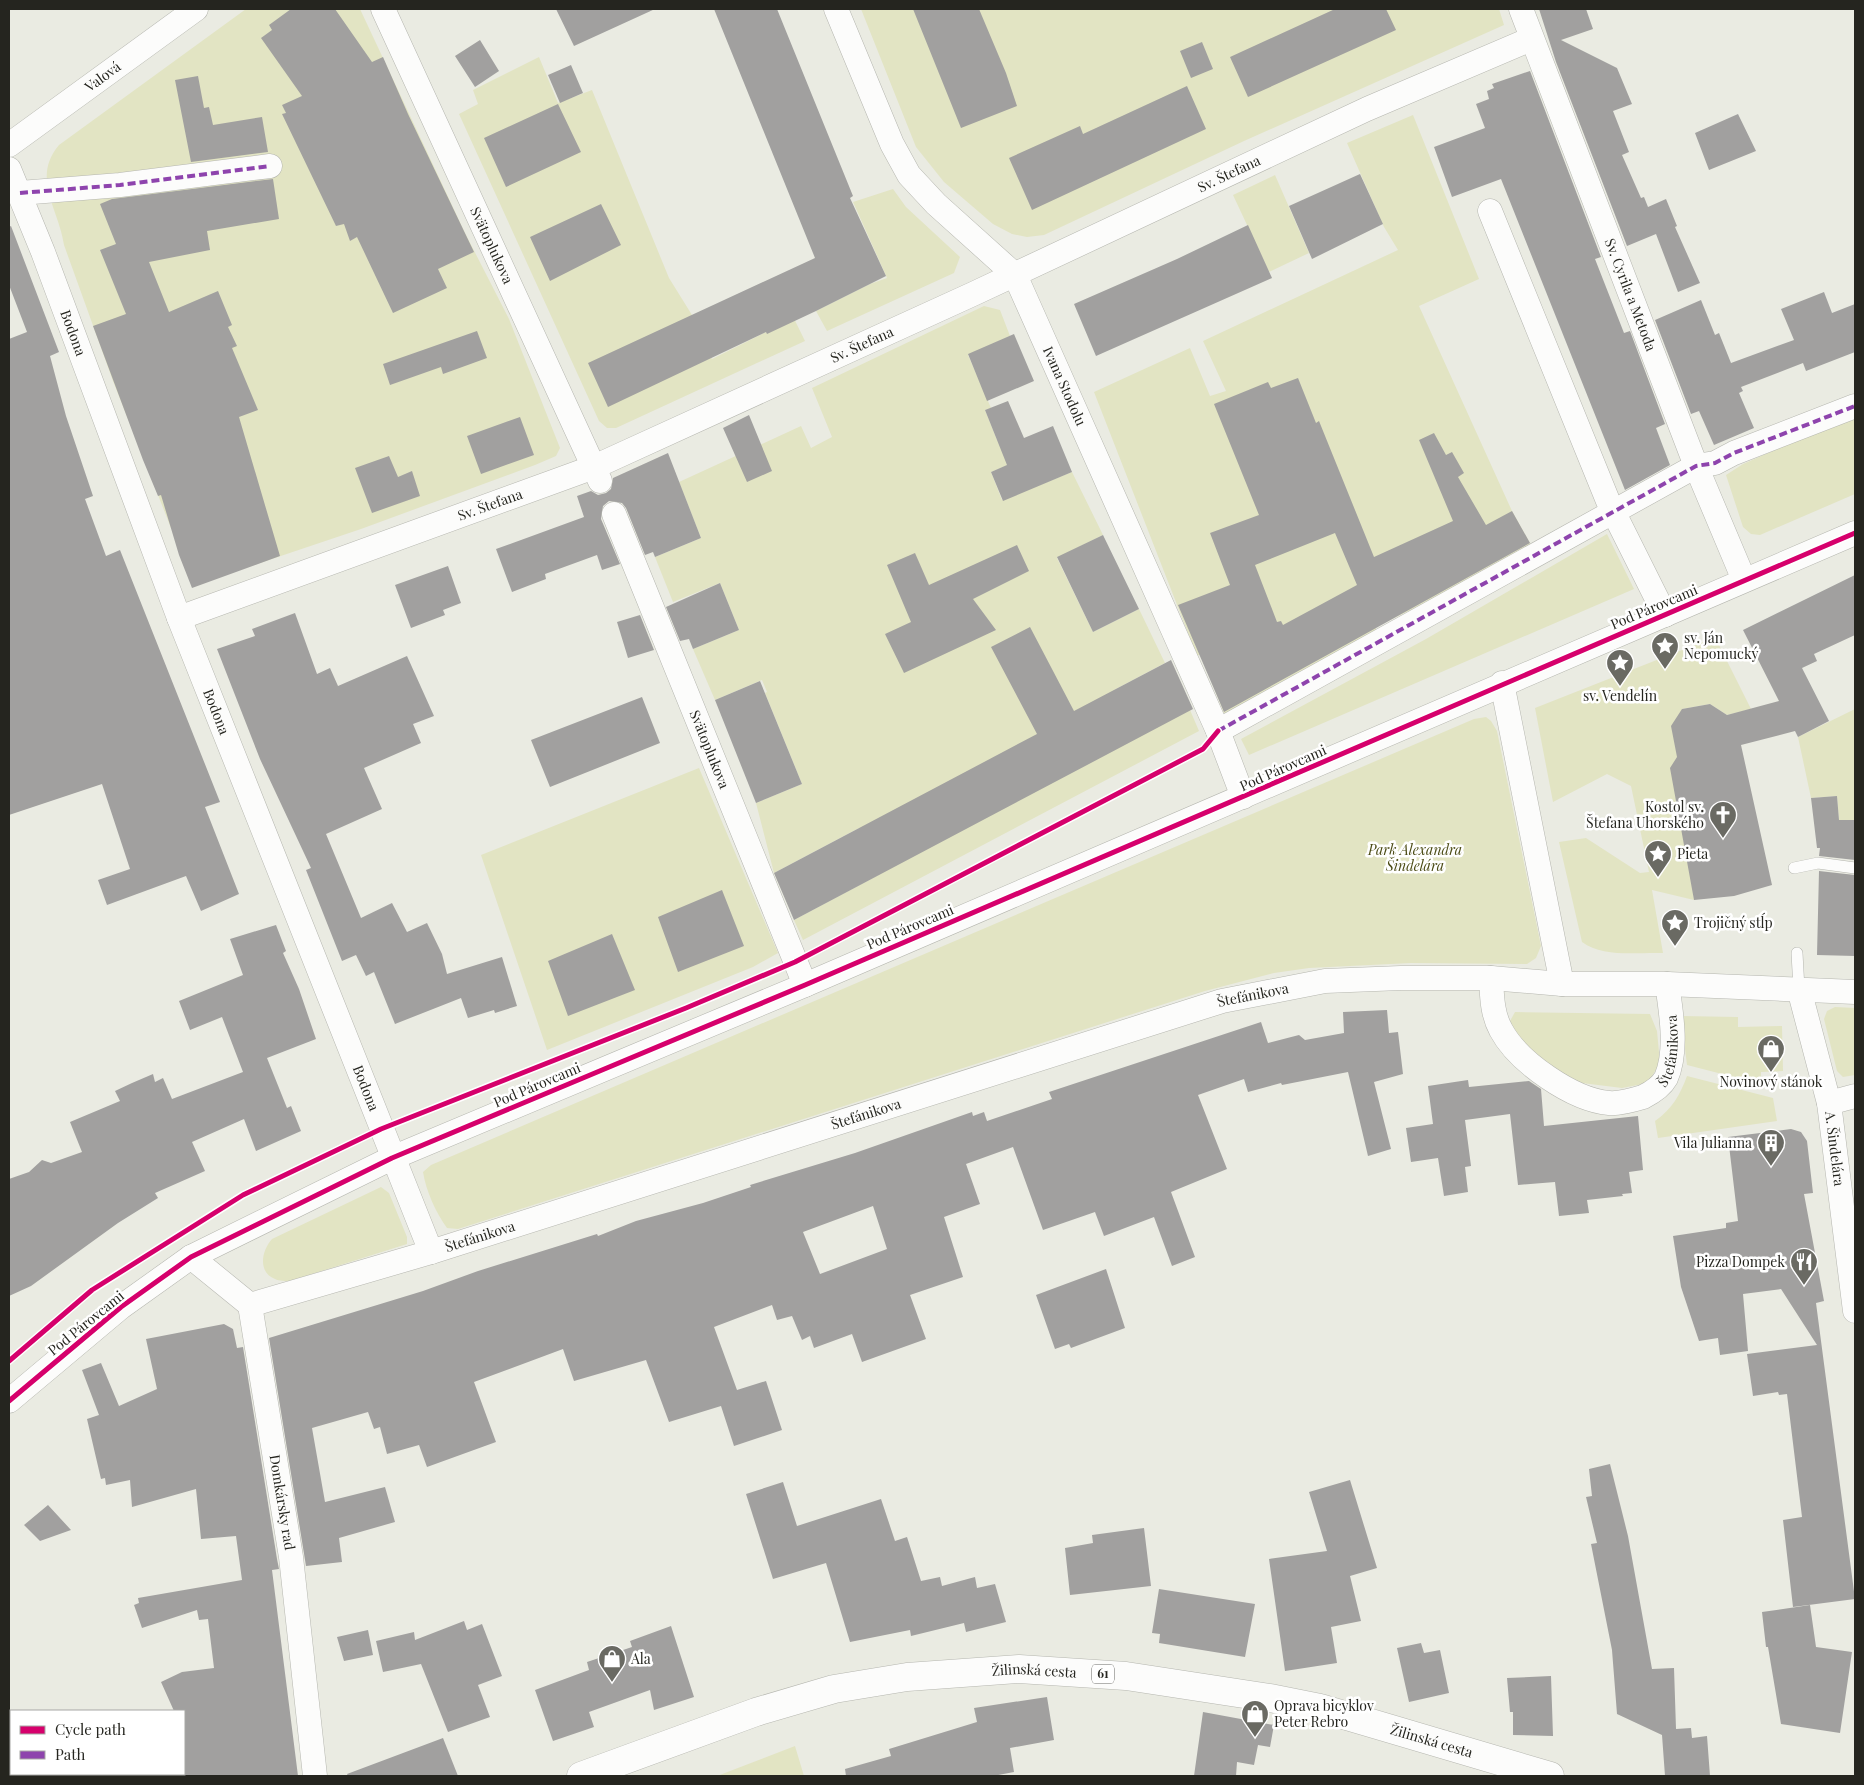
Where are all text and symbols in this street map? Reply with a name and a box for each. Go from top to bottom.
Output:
street label: Valová [80,57,124,96]
street label: Sv. Štefana [1194,150,1263,196]
street label: Svätoplukova [466,203,518,287]
street label: Sv. Cyrila a Metoda [1601,235,1661,354]
street label: Bodona [56,307,91,358]
street label: Sv. Štefana [827,322,896,367]
street label: Ivana Stodolu [1039,343,1091,429]
street label: Sv. Štefana [455,484,525,525]
street label: Pod Párovcami [1607,580,1700,633]
place label: sv. Ján Nepomucký [1684,628,1759,663]
place icon: sv. Ján Nepomucký [1650,631,1680,670]
place icon: sv. Vendelín [1605,648,1635,687]
street label: Bodona [199,686,234,737]
place label: sv. Vendelín [1583,686,1658,705]
street label: Svätoplukova [686,707,734,791]
street label: Pod Párovcami [1236,740,1329,795]
place label: Kostol sv. Štefana Uhorského [1586,797,1704,832]
church icon: Kostol sv. Štefana Uhorského [1708,800,1738,839]
place icon: Pieta [1643,839,1673,878]
park label: Park Alexandra Šindelára [1367,840,1462,875]
place label: Pieta [1677,844,1708,863]
street label: Pod Párovcami [863,900,956,953]
place icon: Trojičný stĺp [1660,908,1690,947]
place label: Trojičný stĺp [1694,912,1773,932]
street label: Štefánikova [1215,978,1290,1011]
street label: Štefánikova [1653,1014,1682,1091]
shop icon: Novinový stánok [1756,1034,1786,1073]
street label: Pod Párovcami [490,1058,583,1111]
street label: Bodona [349,1062,384,1114]
place label: Novinový stánok [1720,1072,1823,1091]
street label: Štefánikova [829,1093,903,1133]
street label: A. Šindelára [1821,1109,1849,1187]
building icon: Vila Julianna [1756,1128,1786,1167]
place label: Vila Julianna [1673,1133,1752,1152]
street label: Štefánikova [442,1216,517,1256]
restaurant icon: Pizza Dompek [1789,1247,1819,1286]
place label: Pizza Dompek [1696,1252,1785,1271]
street label: Pod Párovcami [44,1286,128,1359]
street label: Domkársky rad [265,1453,300,1551]
shop icon: Ala [597,1644,627,1683]
place label: Ala [630,1649,651,1668]
street label: Žilinská cesta [991,1659,1077,1682]
road number: 61 [1092,1665,1114,1684]
place label: Oprava bicyklov Peter Rebro [1274,1696,1374,1731]
shop icon: Oprava bicyklov Peter Rebro [1240,1699,1270,1738]
legend [10,1710,185,1775]
text: Cycle path [55,1719,126,1739]
street label: Žilinská cesta [1388,1719,1475,1762]
text: Path [55,1744,85,1764]

